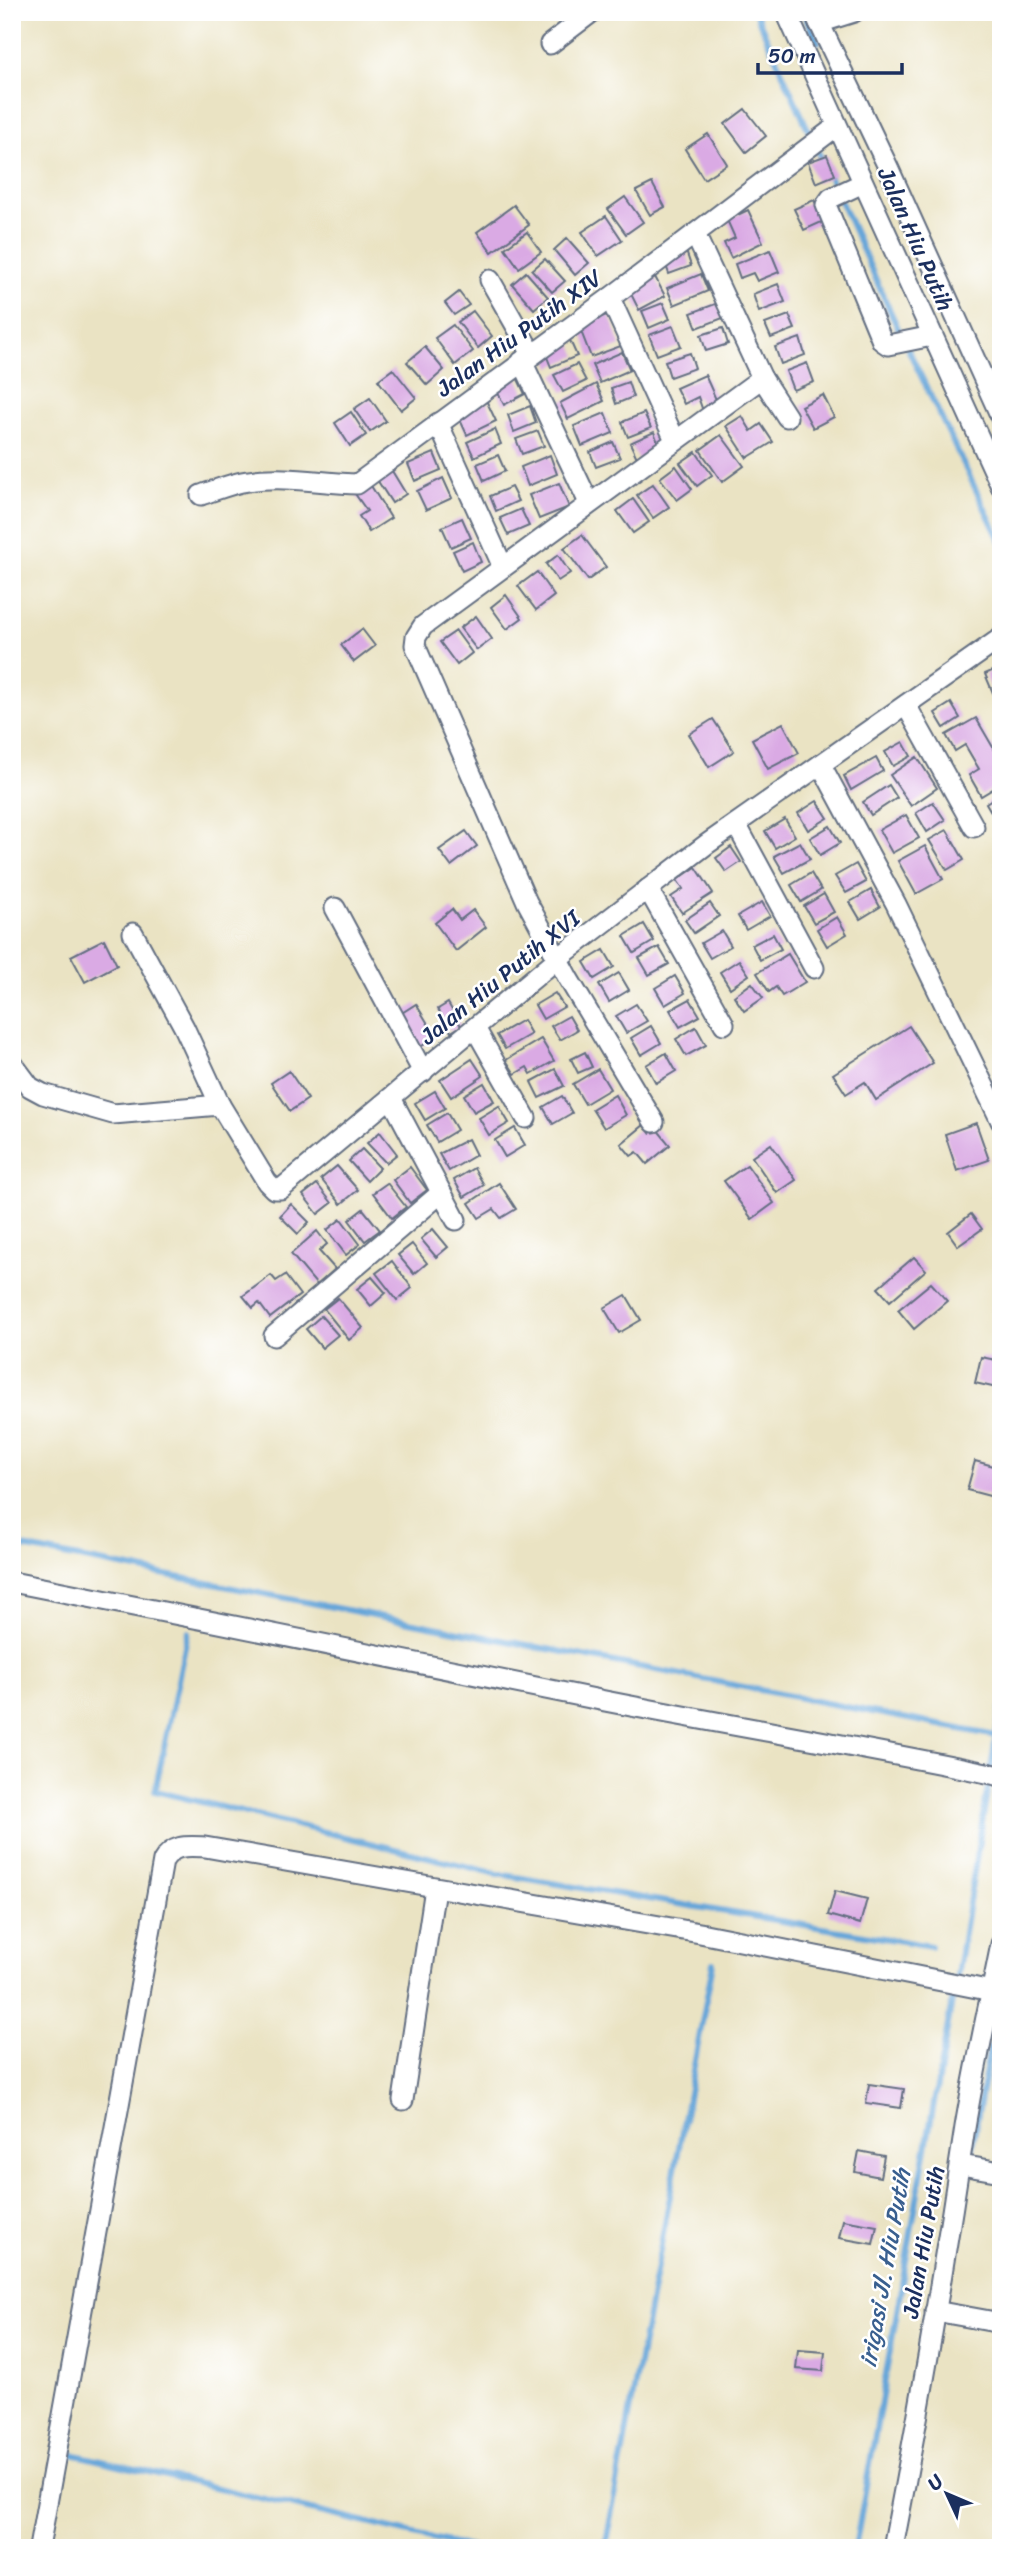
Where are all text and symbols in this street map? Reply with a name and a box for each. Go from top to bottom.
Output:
scale bar [758,32,901,76]
text: 50 m [768,37,816,75]
street label: Jalan Hiu Putih [865,160,966,318]
street label: Jalan Hiu Putih XIV [426,258,612,409]
street label: Jalan Hiu Putih XVI [410,898,591,1056]
water label: irigasi Jl. Hiu Putih [847,2163,924,2370]
street label: Jalan Hiu Putih [890,2163,957,2322]
north arrow [912,2458,982,2528]
text: U [919,2466,952,2499]

